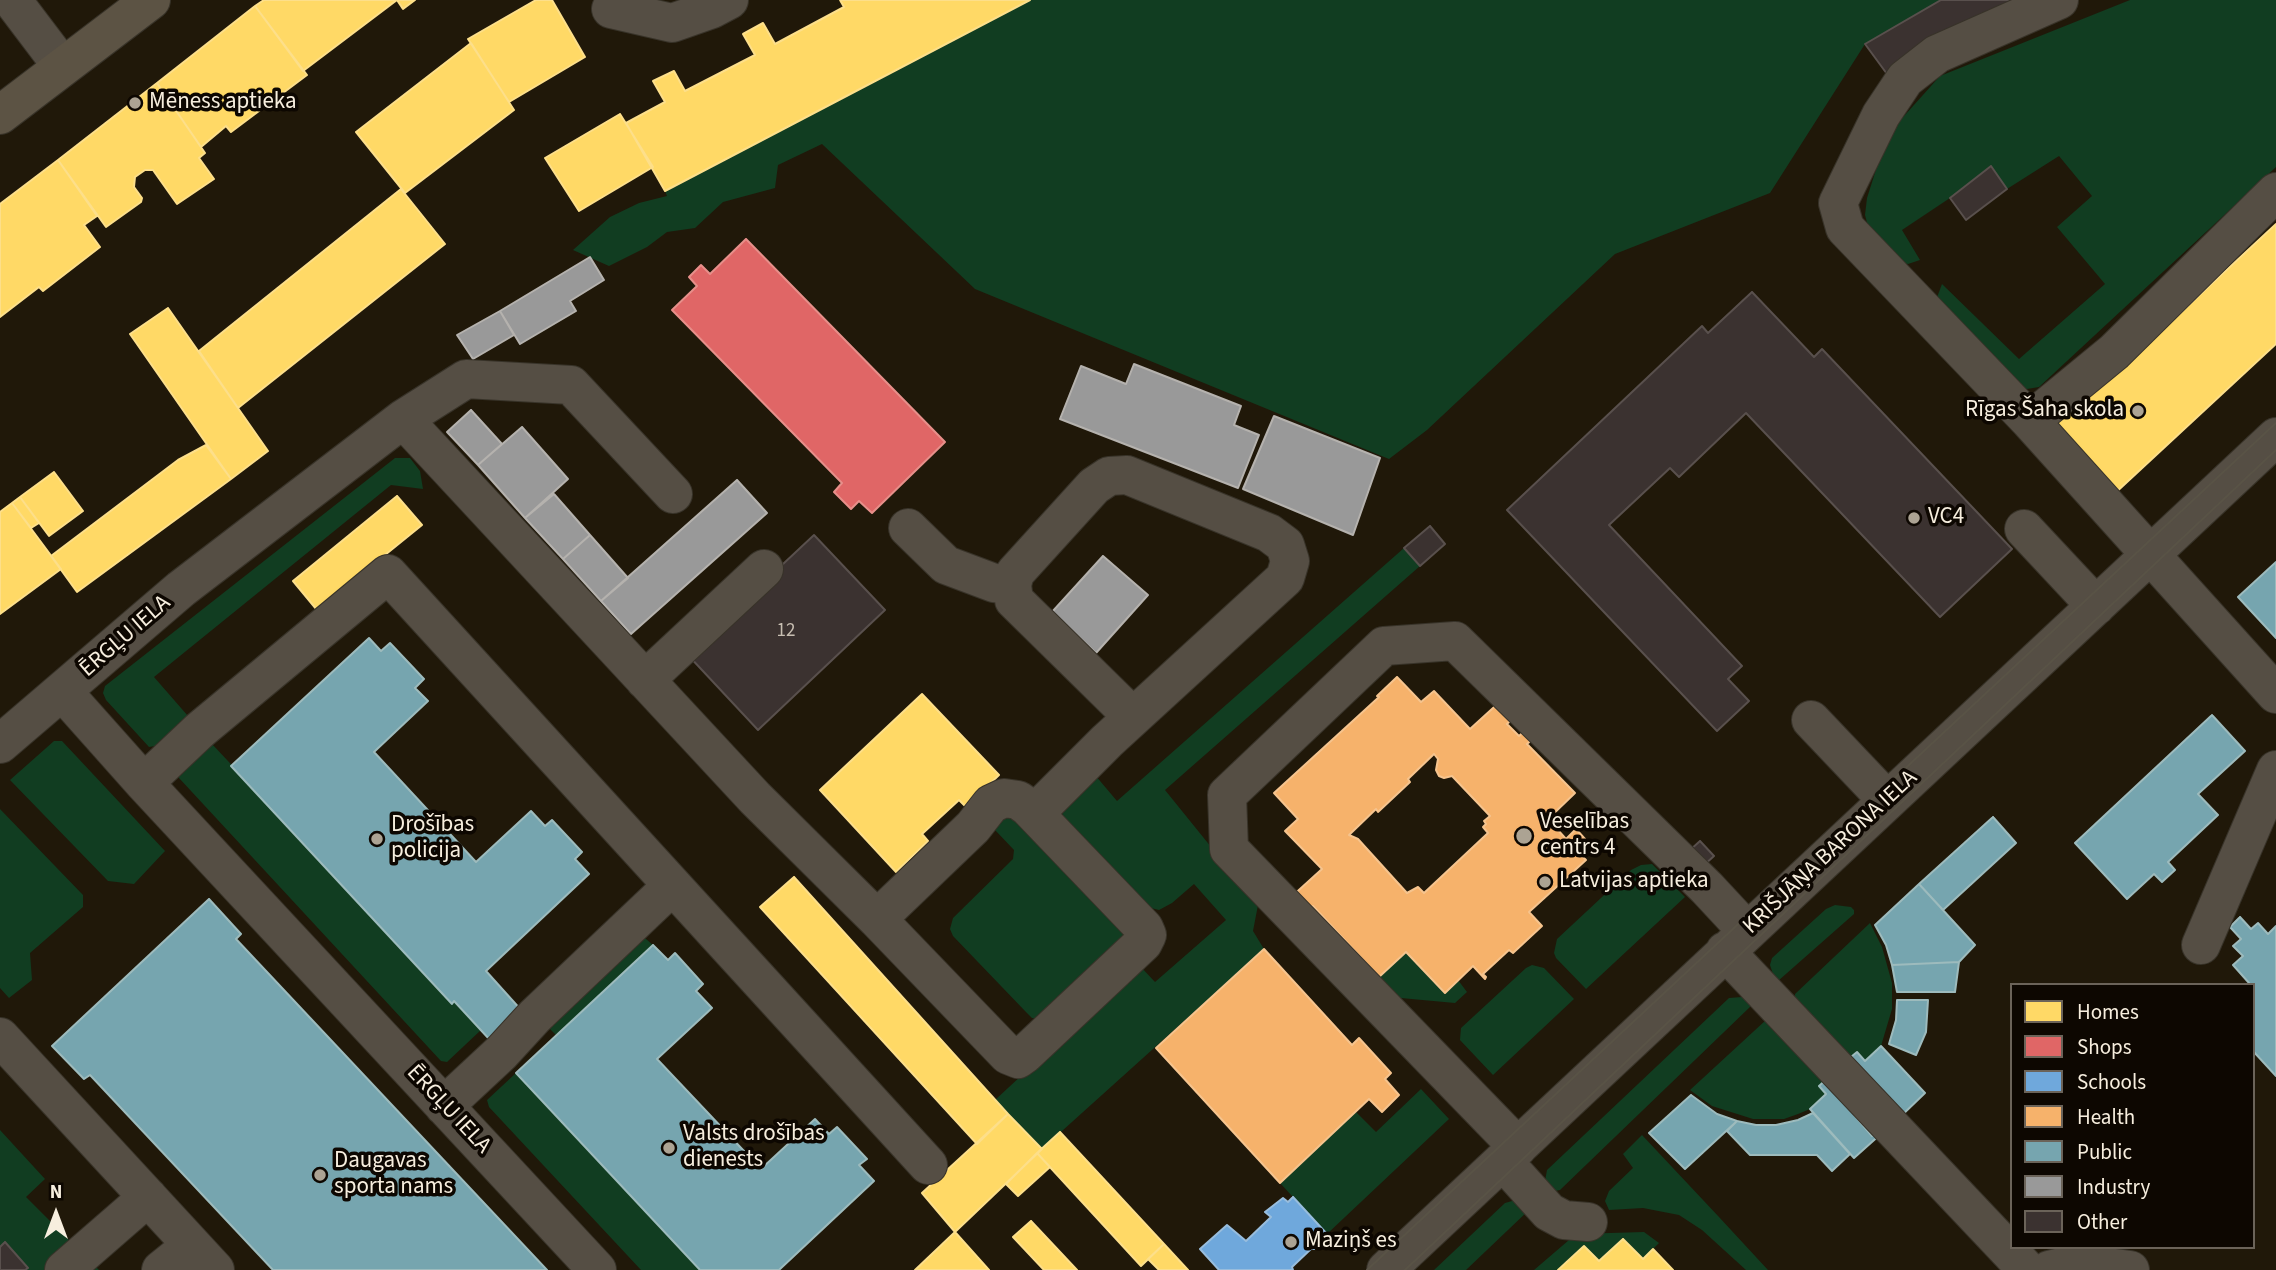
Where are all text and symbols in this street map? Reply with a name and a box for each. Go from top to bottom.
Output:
place label: Mēness aptieka [149,89,297,117]
marker: Mēness aptieka [127,95,143,111]
place label: Rīgas Šaha skola [1965,397,2124,425]
marker: Rīgas Šaha skola [2130,403,2146,419]
place label: VC4 [1928,504,1964,532]
marker: VC4 [1906,510,1922,526]
street label: ĒRGĻU IELA [75,590,177,684]
house number: 12 [777,621,795,643]
street label: KRIŠJĀŅA BARONA IELA [1738,765,1924,941]
place label: Veselības centrs 4 [1540,809,1629,863]
place label: Drošības policija [391,812,474,866]
marker: Veselības centrs 4 [1514,826,1534,846]
marker: Drošības policija [369,831,385,847]
place label: Latvijas aptieka [1559,868,1709,896]
marker: Latvijas aptieka [1537,874,1553,890]
legend [2010,983,2255,1249]
text: Homes [2077,997,2139,1027]
text: Shops [2077,1032,2131,1062]
street label: ĒRGĻU IELA [400,1060,496,1160]
text: Schools [2077,1067,2146,1097]
text: Health [2077,1102,2135,1132]
place label: Valsts drošības dienests [683,1121,825,1175]
text: Public [2077,1137,2132,1167]
marker: Valsts drošības dienests [661,1140,677,1156]
place label: Daugavas sporta nams [334,1148,453,1202]
marker: Daugavas sporta nams [312,1167,328,1183]
text: Industry [2077,1172,2150,1202]
north arrow [21,1179,91,1249]
text: N [50,1179,62,1206]
text: Other [2077,1207,2127,1237]
place label: Maziņš es [1305,1228,1397,1256]
marker: Maziņš es [1283,1234,1299,1250]

